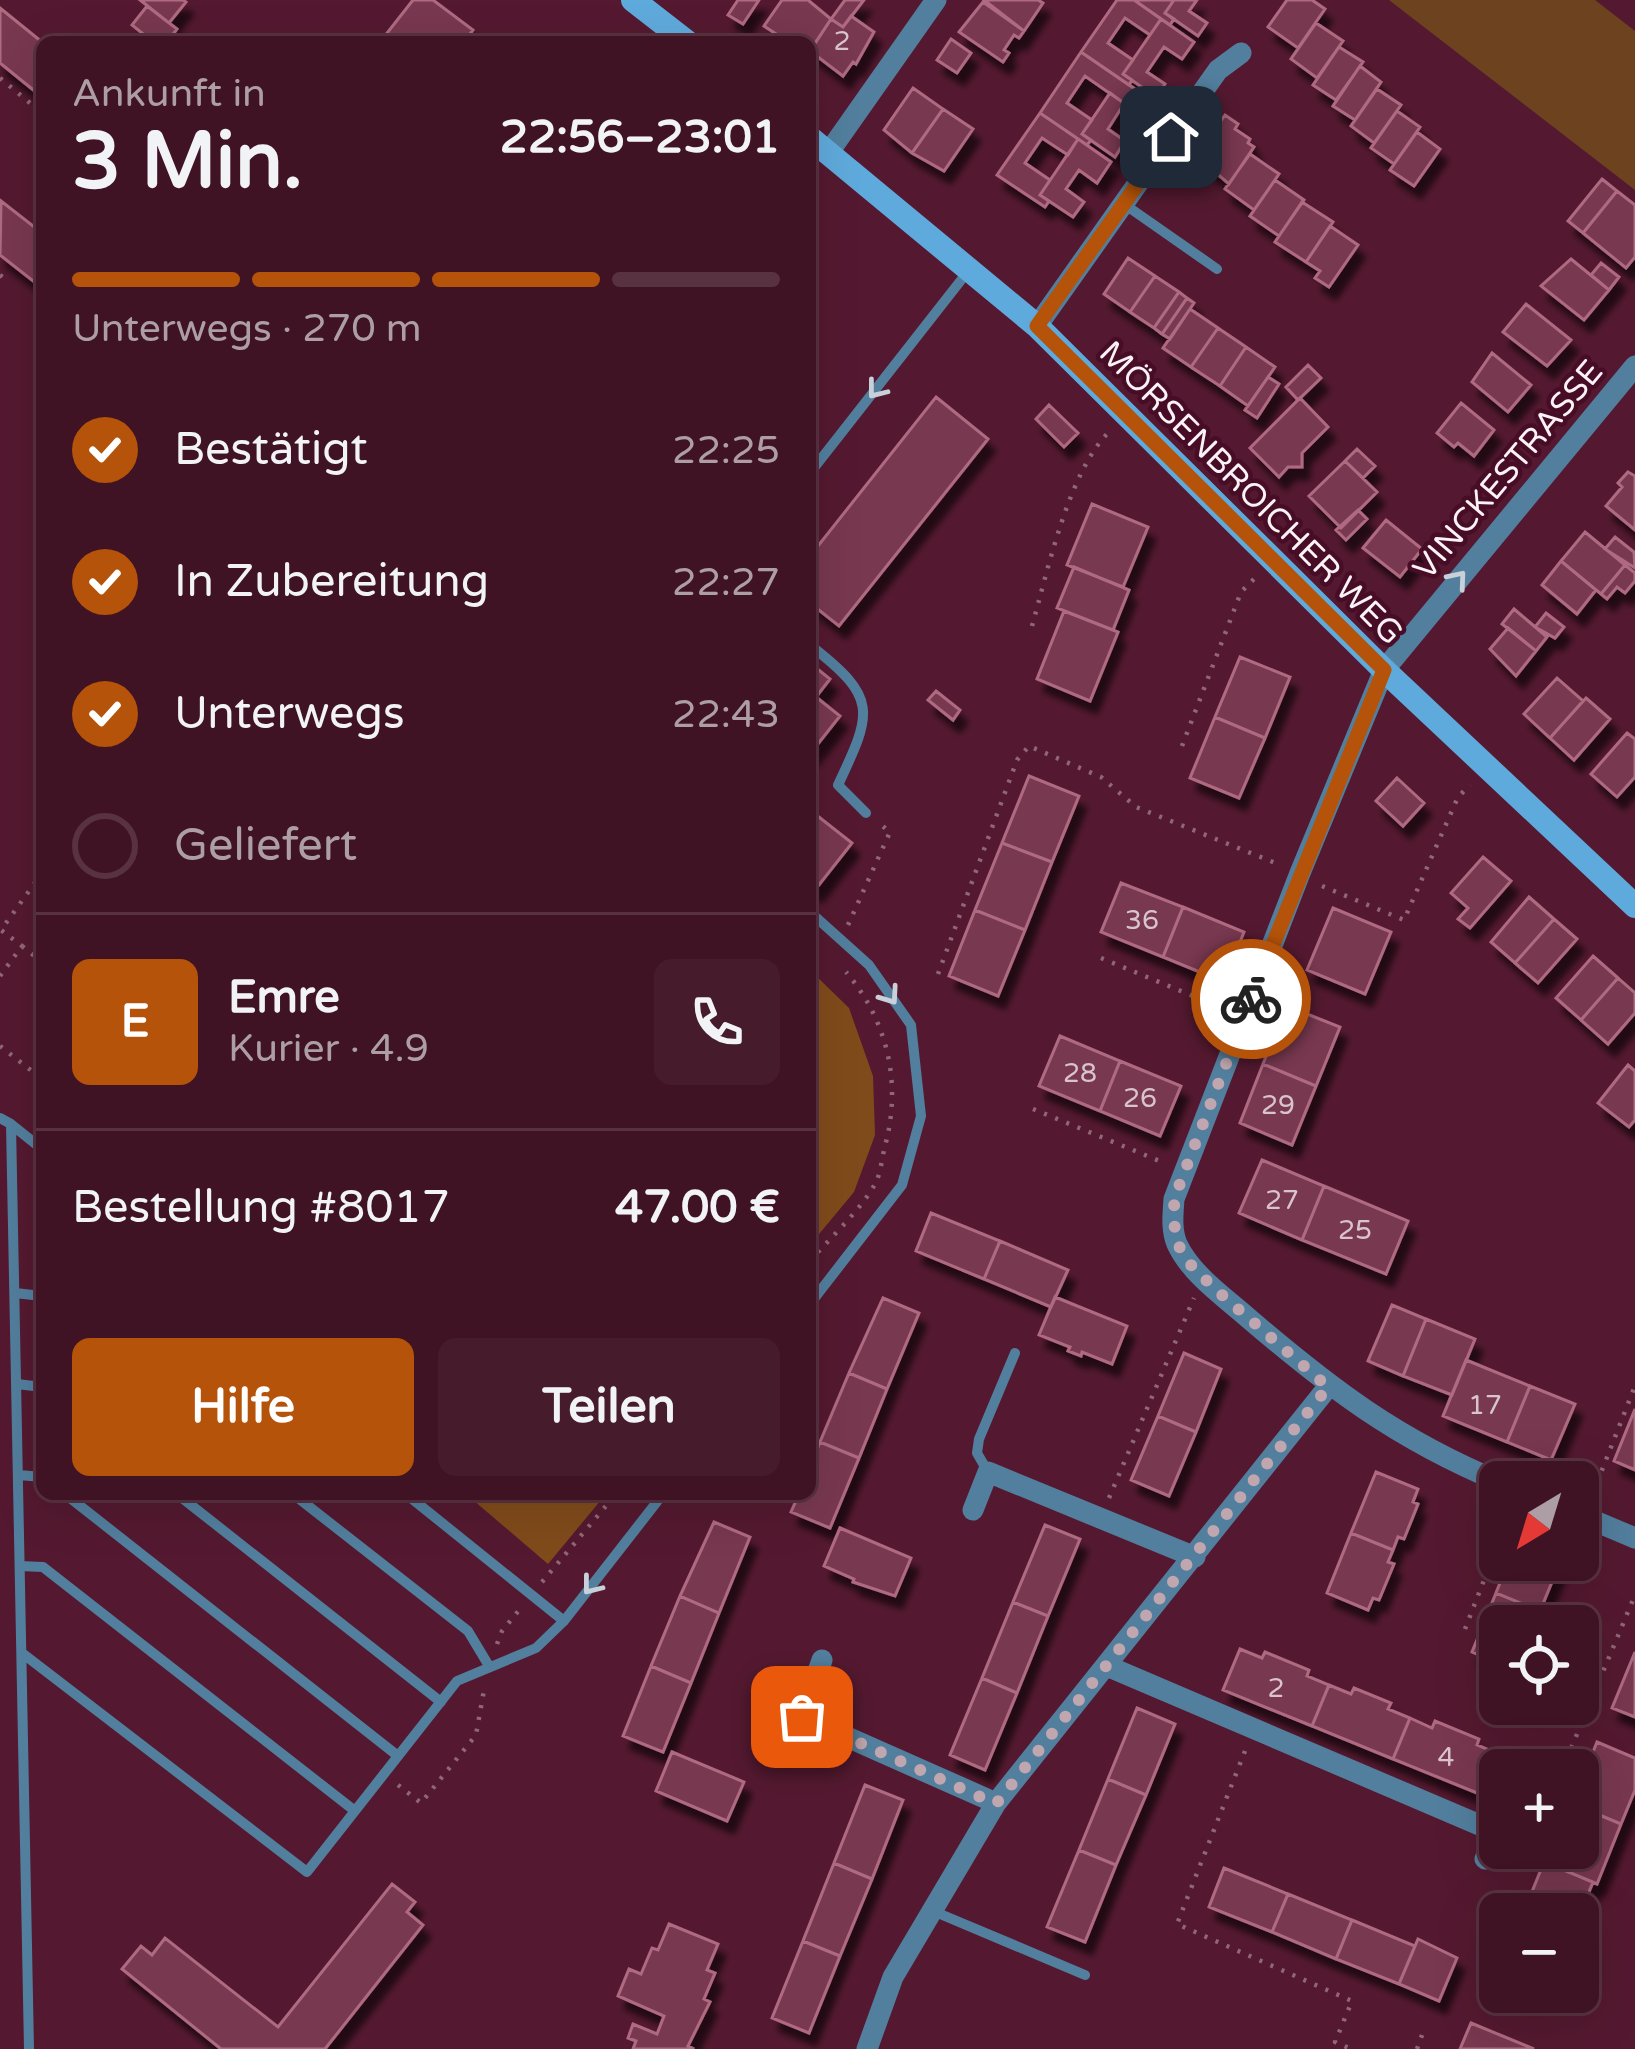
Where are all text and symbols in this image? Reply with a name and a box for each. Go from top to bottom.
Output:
house number: 2 [834,25,850,58]
text: Ankunft in [72,70,266,117]
pin [1120,86,1222,188]
icon: home [1138,104,1204,170]
text: 22:56–23:01 [500,111,780,165]
text: 3 Min. [72,115,303,209]
text: Unterwegs · 270 m [72,305,422,352]
street label: MÖRSENBROICHER WEG [1091,333,1411,653]
street label: VINCKESTRASSE [1405,353,1611,587]
one-way arrow [869,376,890,398]
icon: check [72,417,138,483]
text: Bestätigt [174,423,368,477]
text: 22:25 [672,427,780,474]
icon: check [72,549,138,615]
text: In Zubereitung [174,555,489,609]
text: 22:27 [672,559,780,606]
one-way arrow [1444,571,1466,593]
icon: check [72,681,138,747]
text: Unterwegs [174,687,405,741]
text: 22:43 [672,691,780,738]
text: Geliefert [174,819,357,873]
house number: 36 [1125,904,1159,937]
courier [1191,939,1311,1059]
button: phone [654,959,780,1085]
icon: bike [1218,966,1284,1032]
text: Emre [228,971,340,1025]
one-way arrow [876,982,898,1004]
text: E [121,995,149,1049]
text: Kurier · 4.9 [228,1025,429,1072]
house number: 28 [1063,1057,1097,1090]
house number: 26 [1123,1082,1157,1115]
house number: 29 [1261,1089,1295,1122]
text: Bestellung #8017 [72,1181,450,1235]
text: 47.00 € [615,1181,780,1235]
house number: 27 [1265,1184,1299,1217]
house number: 25 [1338,1214,1372,1247]
button: Hilfe [72,1338,414,1476]
button: Teilen [438,1338,780,1476]
house number: 17 [1468,1389,1502,1422]
north arrow [1479,1461,1599,1581]
map controls [1479,1461,1599,2013]
one-way arrow [584,1573,605,1595]
button: locate [1479,1605,1599,1725]
pin [751,1666,853,1768]
house number: 2 [1268,1672,1284,1705]
icon: bag [769,1684,835,1750]
house number: 4 [1438,1741,1455,1774]
button: + [1479,1749,1599,1869]
button: − [1479,1893,1599,2013]

